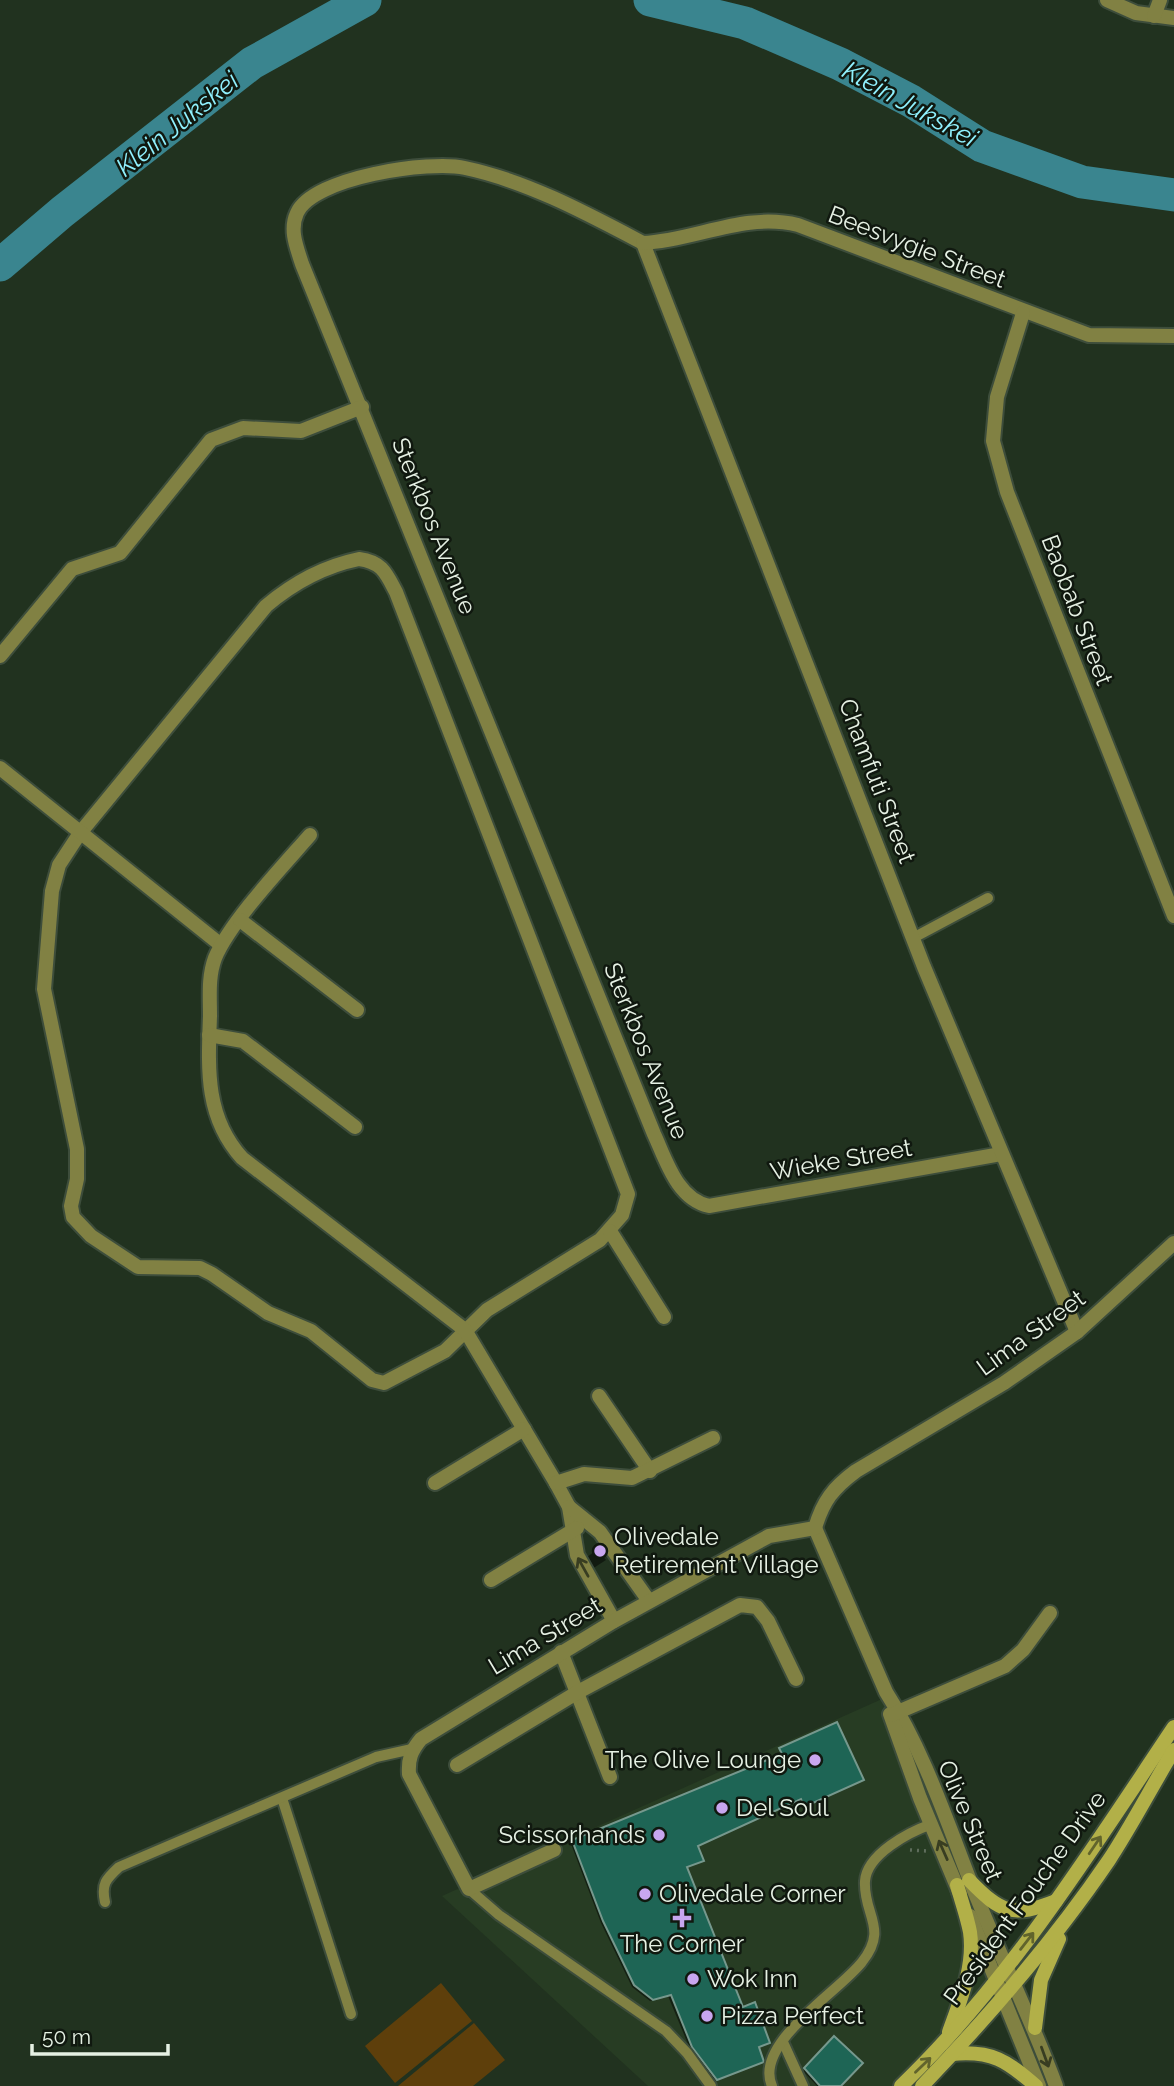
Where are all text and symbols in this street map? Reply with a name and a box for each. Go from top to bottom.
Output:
water label: Klein Jukskei [838,55,984,154]
water label: Klein Jukskei [110,65,245,182]
street label: Beesvygie Street [824,199,1010,294]
street label: Sterkbos Avenue [386,433,483,618]
street label: Baobab Street [1035,531,1119,689]
street label: Chamfuti Street [833,695,922,867]
street label: Sterkbos Avenue [598,958,695,1143]
street label: Wieke Street [768,1133,914,1186]
street label: Lima Street [971,1284,1091,1382]
place label: Olivedale Retirement Village [614,1522,819,1579]
marker: Olivedale Retirement Village [592,1543,608,1559]
one-way arrow [576,1557,590,1578]
street label: Lima Street [483,1590,607,1681]
place label: The Olive Lounge [605,1745,801,1774]
marker: The Olive Lounge [807,1752,823,1768]
street label: Olive Street [932,1756,1009,1886]
street label: President Fouche Drive [937,1785,1112,2010]
place label: Del Soul [736,1793,829,1822]
marker: Del Soul [714,1800,730,1816]
place label: Scissorhands [499,1820,645,1849]
marker: Scissorhands [651,1827,667,1843]
one-way arrow [1087,1836,1102,1855]
one-way arrow [936,1839,949,1861]
place label: Olivedale Corner [659,1879,846,1908]
marker: Olivedale Corner [637,1886,653,1902]
marker: The Corner [674,1910,690,1926]
place label: The Corner [620,1929,745,1958]
one-way arrow [1020,1933,1035,1951]
place label: Wok Inn [707,1964,798,1993]
marker: Wok Inn [685,1971,701,1987]
place label: Pizza Perfect [721,2001,864,2030]
marker: Pizza Perfect [699,2008,715,2024]
scale bar [32,2012,168,2056]
text: 50 m [42,2024,91,2049]
one-way arrow [1040,2045,1052,2067]
one-way arrow [914,2056,931,2073]

